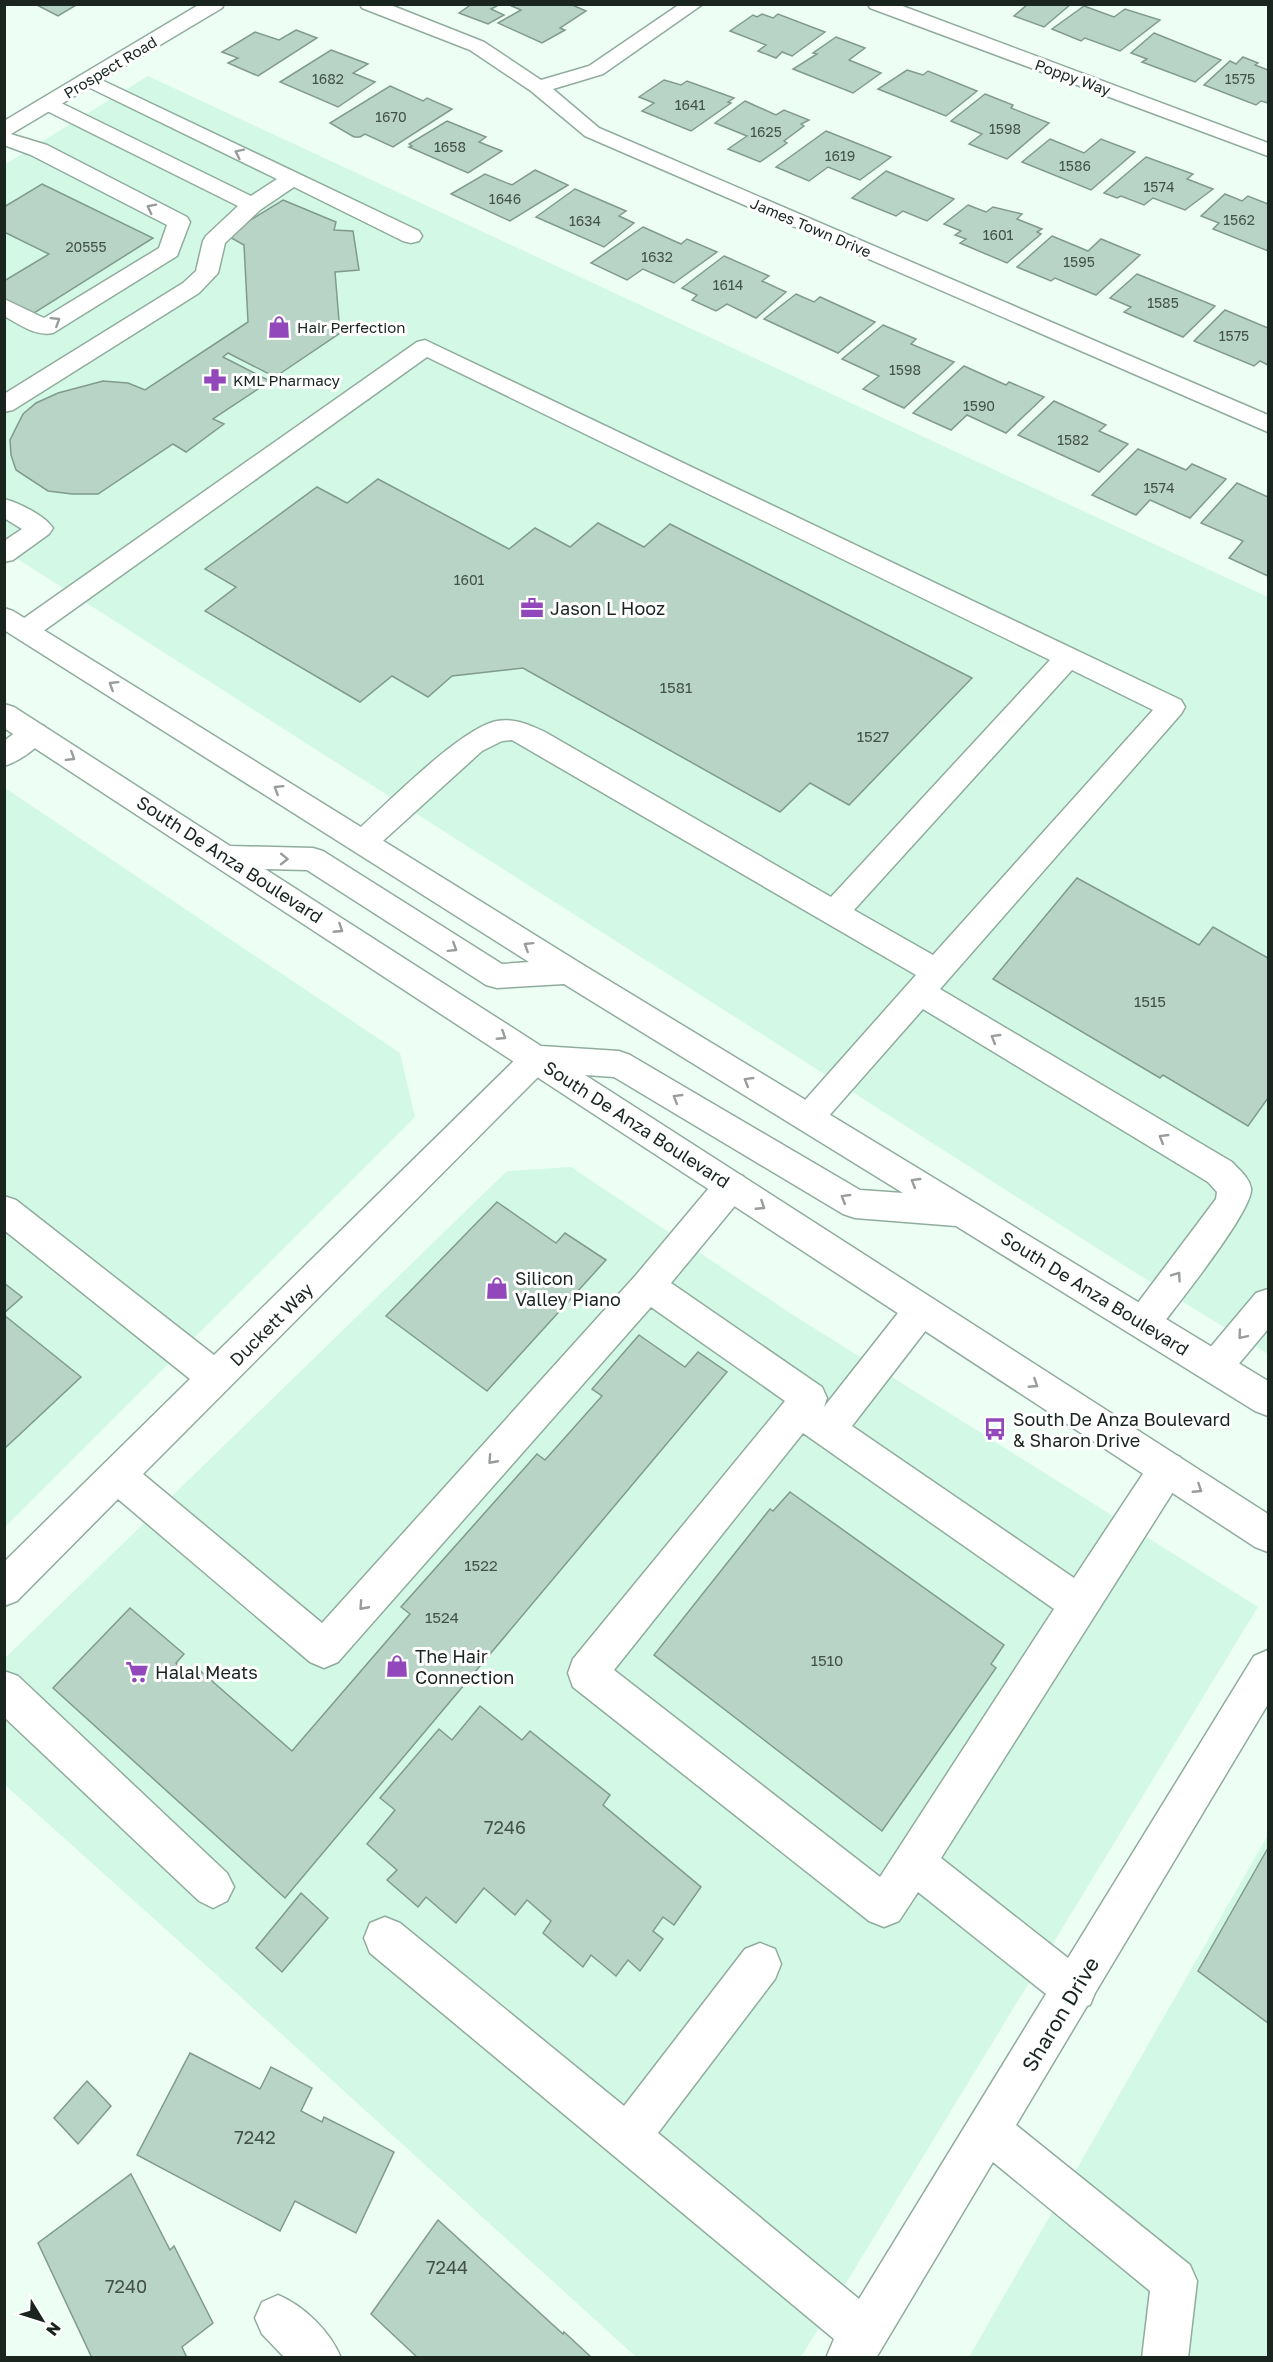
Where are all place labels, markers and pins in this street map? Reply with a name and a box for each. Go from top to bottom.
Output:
shop icon: Hair Perfection [266,314,292,340]
place label: Hair Perfection [297,318,405,336]
pharmacy icon: KML Pharmacy [202,367,228,393]
place label: KML Pharmacy [233,371,341,389]
office icon: Jason L Hooz [519,595,545,621]
place label: Jason L Hooz [550,597,665,619]
place label: Silicon Valley Piano [515,1267,621,1310]
shop icon: Silicon Valley Piano [484,1275,510,1301]
place label: South De Anza Boulevard & Sharon Drive [1013,1408,1231,1451]
bus stop icon: South De Anza Boulevard & Sharon Drive [982,1416,1008,1442]
place label: The Hair Connection [415,1645,514,1688]
shop icon: The Hair Connection [384,1653,410,1679]
supermarket icon: Halal Meats [124,1659,150,1685]
place label: Halal Meats [155,1661,258,1683]

